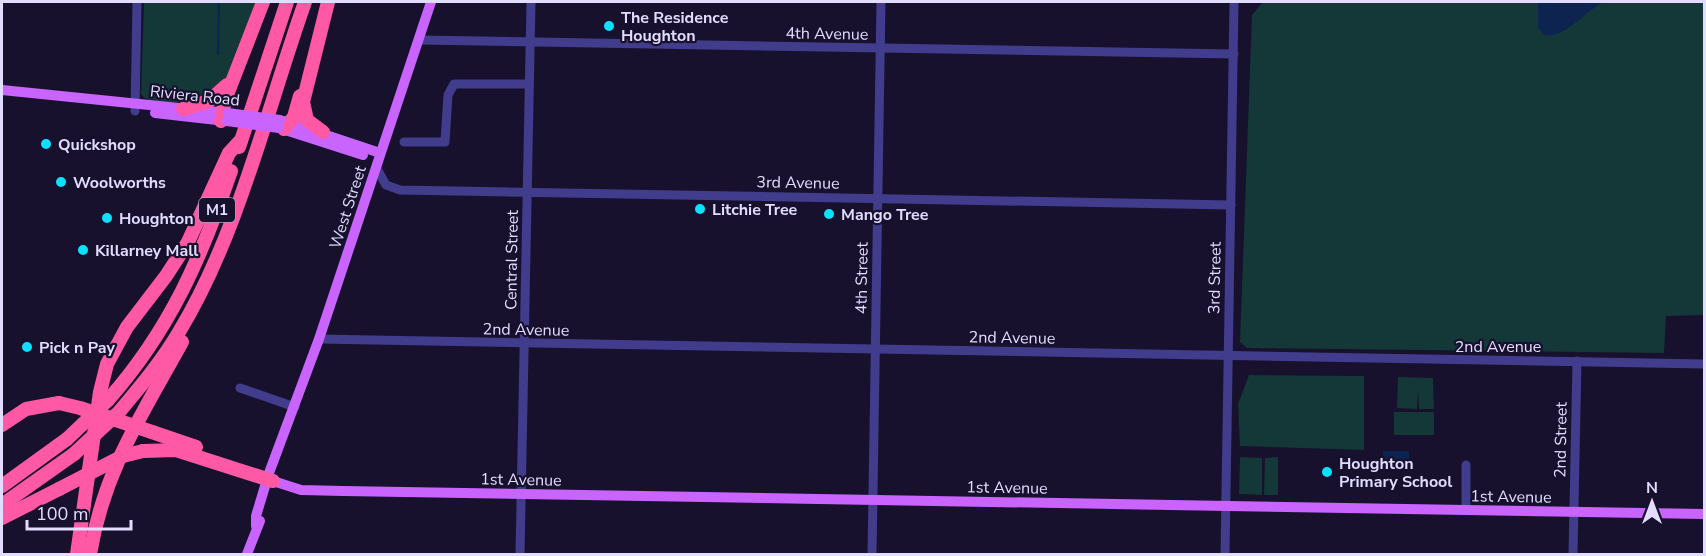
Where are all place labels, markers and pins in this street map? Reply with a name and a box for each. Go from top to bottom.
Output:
place label: The Residence Houghton [621,7,729,47]
marker: The Residence Houghton [602,19,616,33]
place label: Quickshop [58,134,136,156]
marker: Quickshop [39,137,53,151]
place label: Woolworths [73,172,166,194]
marker: Woolworths [54,175,68,189]
place label: Litchie Tree [712,199,798,221]
marker: Litchie Tree [693,202,707,216]
place label: Mango Tree [841,204,929,226]
marker: Mango Tree [822,207,836,221]
place label: Houghton [119,208,194,230]
marker: Houghton [100,211,114,225]
place label: Killarney Mall [95,240,198,262]
marker: Killarney Mall [76,243,90,257]
place label: Pick n Pay [39,337,115,359]
marker: Pick n Pay [20,340,34,354]
place label: Houghton Primary School [1339,453,1452,493]
marker: Houghton Primary School [1320,465,1334,479]

